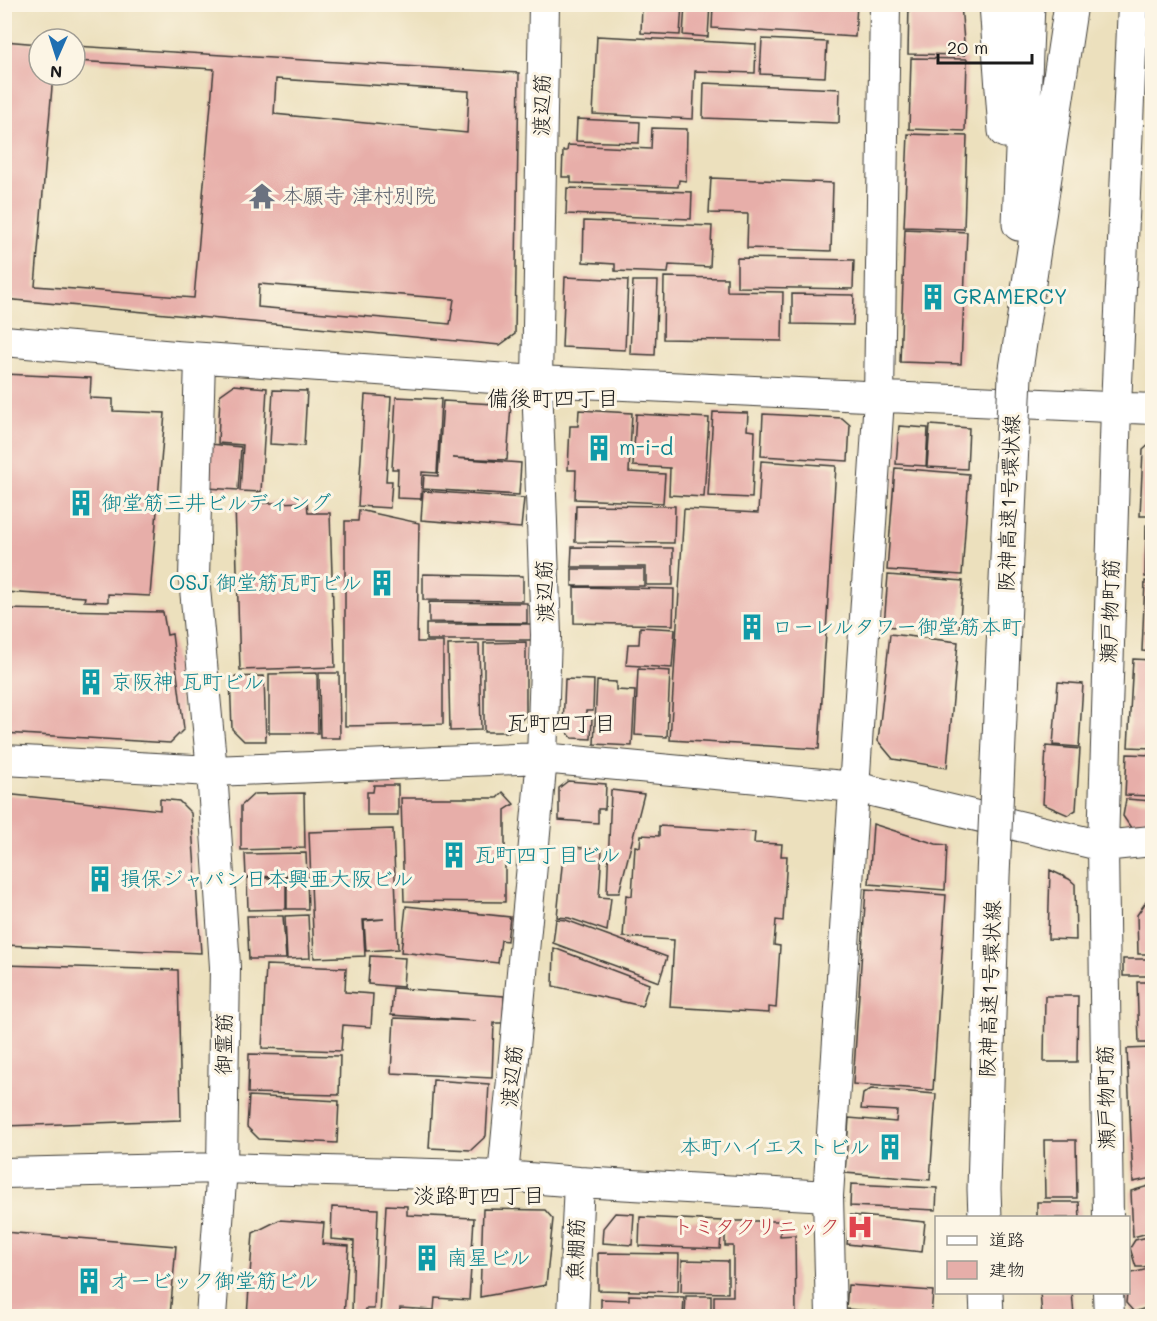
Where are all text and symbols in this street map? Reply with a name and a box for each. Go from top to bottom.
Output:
north arrow [27,27,87,87]
scale bar [938,27,1032,65]
text: 20 m [947,35,988,59]
text: N [50,62,63,83]
street label: 渡辺筋 [526,73,555,137]
temple icon: 本願寺 津村別院 [247,181,277,211]
place label: 本願寺 津村別院 [282,181,436,208]
building icon: GRAMERCY [918,282,948,312]
place label: GRAMERCY [953,282,1068,309]
district label: 備後町四丁目 [487,383,619,412]
street label: 阪神高速1号環状線 [991,414,1024,592]
building icon: m-i-d [584,433,614,463]
place label: m-i-d [619,433,673,460]
building icon: 御堂筋三井ビルディング [66,488,96,518]
place label: 御堂筋三井ビルディング [101,488,332,515]
street label: 瀬戸物町筋 [1093,558,1124,664]
street label: 渡辺筋 [529,559,558,623]
place label: OSJ 御堂筋瓦町ビル [169,568,362,595]
building icon: OSJ 御堂筋瓦町ビル [367,568,397,598]
building icon: ローレルタワー御堂筋本町 [737,612,767,642]
place label: ローレルタワー御堂筋本町 [772,612,1022,639]
building icon: 京阪神 瓦町ビル [76,667,106,697]
place label: 京阪神 瓦町ビル [111,667,264,694]
district label: 瓦町四丁目 [506,708,616,737]
building icon: 瓦町四丁目ビル [439,840,469,870]
place label: 瓦町四丁目ビル [474,840,621,867]
building icon: 損保ジャパン日本興亜大阪ビル [85,864,115,894]
place label: 損保ジャパン日本興亜大阪ビル [120,864,414,891]
street label: 阪神高速1号環状線 [972,900,1005,1078]
street label: 御霊筋 [208,1012,237,1076]
street label: 渡辺筋 [494,1043,527,1108]
street label: 瀬戸物町筋 [1090,1044,1119,1150]
place label: 本町ハイエストビル [680,1132,870,1159]
building icon: 本町ハイエストビル [875,1132,905,1162]
district label: 淡路町四丁目 [413,1180,545,1209]
place label: トミタクリニック [672,1212,840,1239]
hospital icon: トミタクリニック [845,1212,875,1242]
legend [935,1216,1130,1294]
street label: 魚棚筋 [560,1217,589,1281]
text: 道路 [989,1227,1025,1251]
building icon: 南星ビル [412,1243,442,1273]
place label: 南星ビル [447,1243,531,1270]
text: 建物 [989,1257,1025,1281]
building icon: オービック御堂筋ビル [74,1266,104,1296]
place label: オービック御堂筋ビル [109,1266,319,1293]

